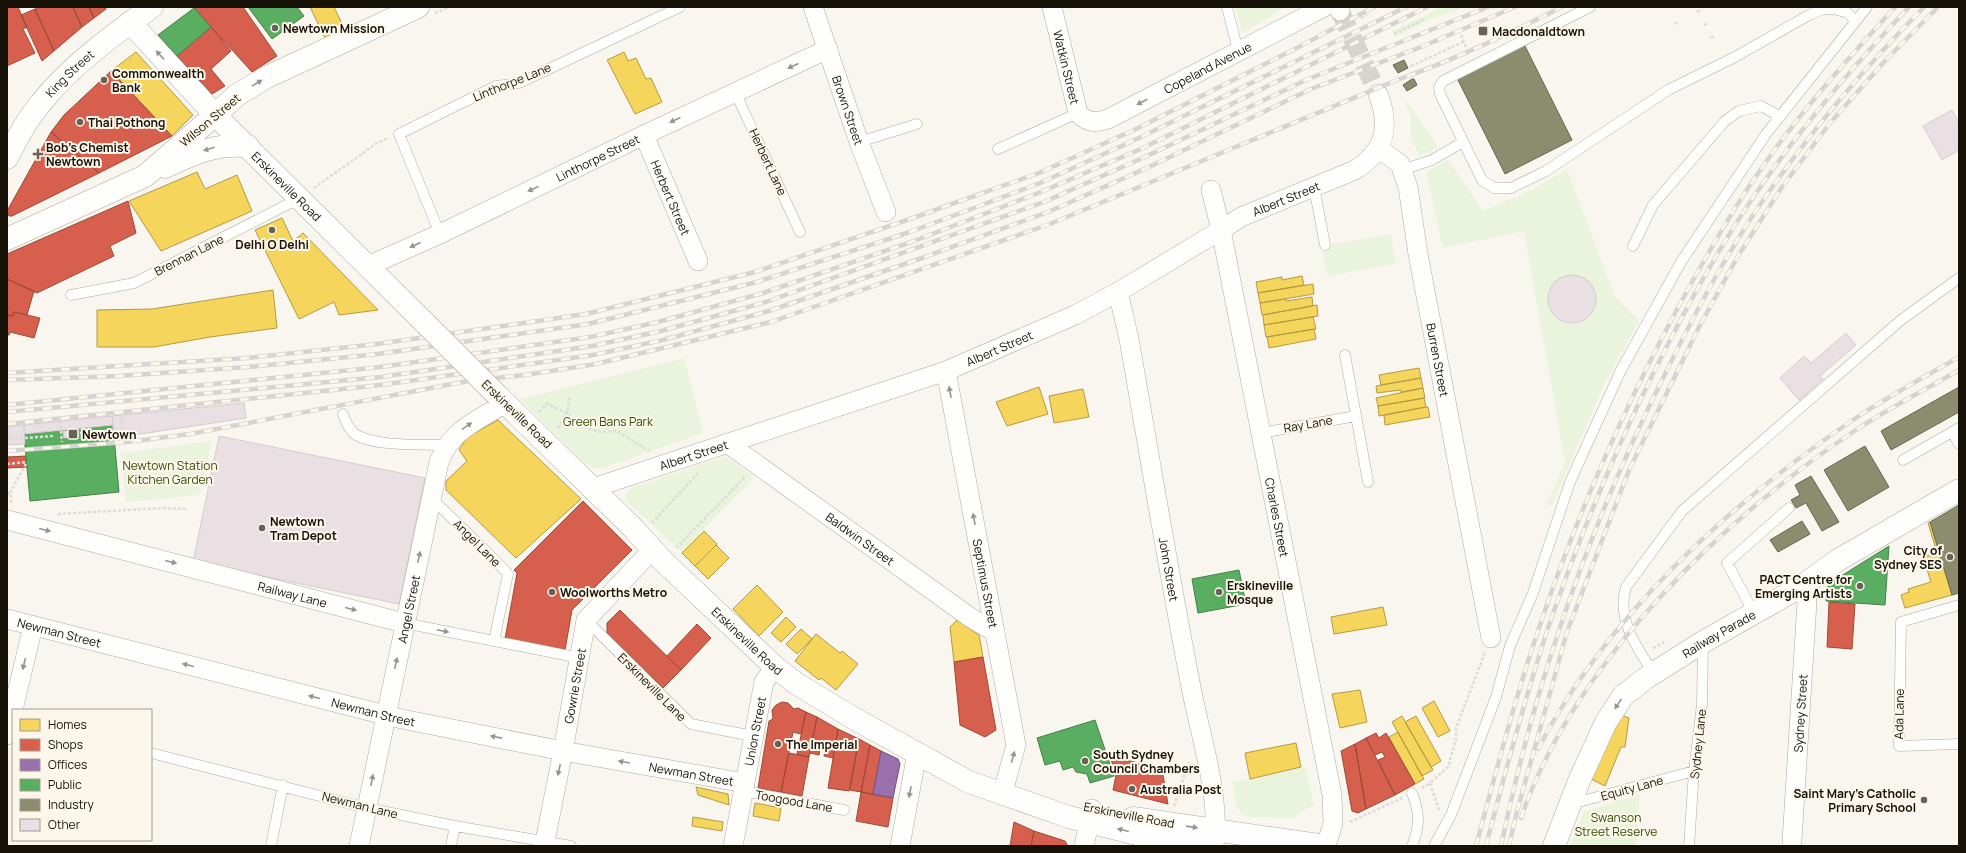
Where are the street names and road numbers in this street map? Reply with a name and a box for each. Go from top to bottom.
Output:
street label: Watkin Street [1049,28,1084,106]
street label: Copeland Avenue [1160,38,1254,97]
street label: King Street [41,46,98,101]
street label: Linthorpe Lane [470,59,554,105]
street label: Brown Street [828,73,868,148]
street label: Wilson Street [176,89,244,151]
street label: Herbert Lane [745,126,791,198]
street label: Linthorpe Street [553,130,643,185]
street label: Erskineville Road [248,148,326,225]
street label: Herbert Street [647,157,695,238]
street label: Albert Street [1250,177,1322,220]
street label: Brennan Lane [151,230,227,280]
street label: Burren Street [1423,322,1453,398]
street label: Albert Street [963,326,1036,370]
street label: Erskineville Road [478,376,556,452]
street label: Ray Lane [1282,411,1334,437]
street label: Albert Street [657,435,730,474]
street label: Charles Street [1261,476,1294,559]
street label: Baldwin Street [822,508,898,569]
street label: Angel Lane [449,515,505,571]
street label: John Street [1155,536,1183,603]
street label: Septimus Street [969,537,1002,629]
street label: Angel Street [393,573,424,645]
street label: Railway Lane [256,577,329,611]
street label: Erskineville Road [708,603,787,679]
street label: Railway Parade [1679,606,1759,662]
street label: Newman Street [16,613,103,651]
street label: Gowrie Street [559,647,589,725]
street label: Erskineville Lane [614,649,690,725]
street label: Sydney Street [1789,673,1811,753]
street label: Ada Lane [1890,689,1908,739]
street label: Newman Street [330,693,417,730]
street label: Union Street [740,695,770,767]
street label: Sydney Lane [1686,708,1710,780]
street label: Newman Street [648,758,735,789]
street label: Equity Lane [1599,771,1665,805]
street label: Toogood Lane [754,786,834,816]
street label: Newman Lane [320,787,400,823]
street label: Erskineville Road [1082,798,1176,832]

